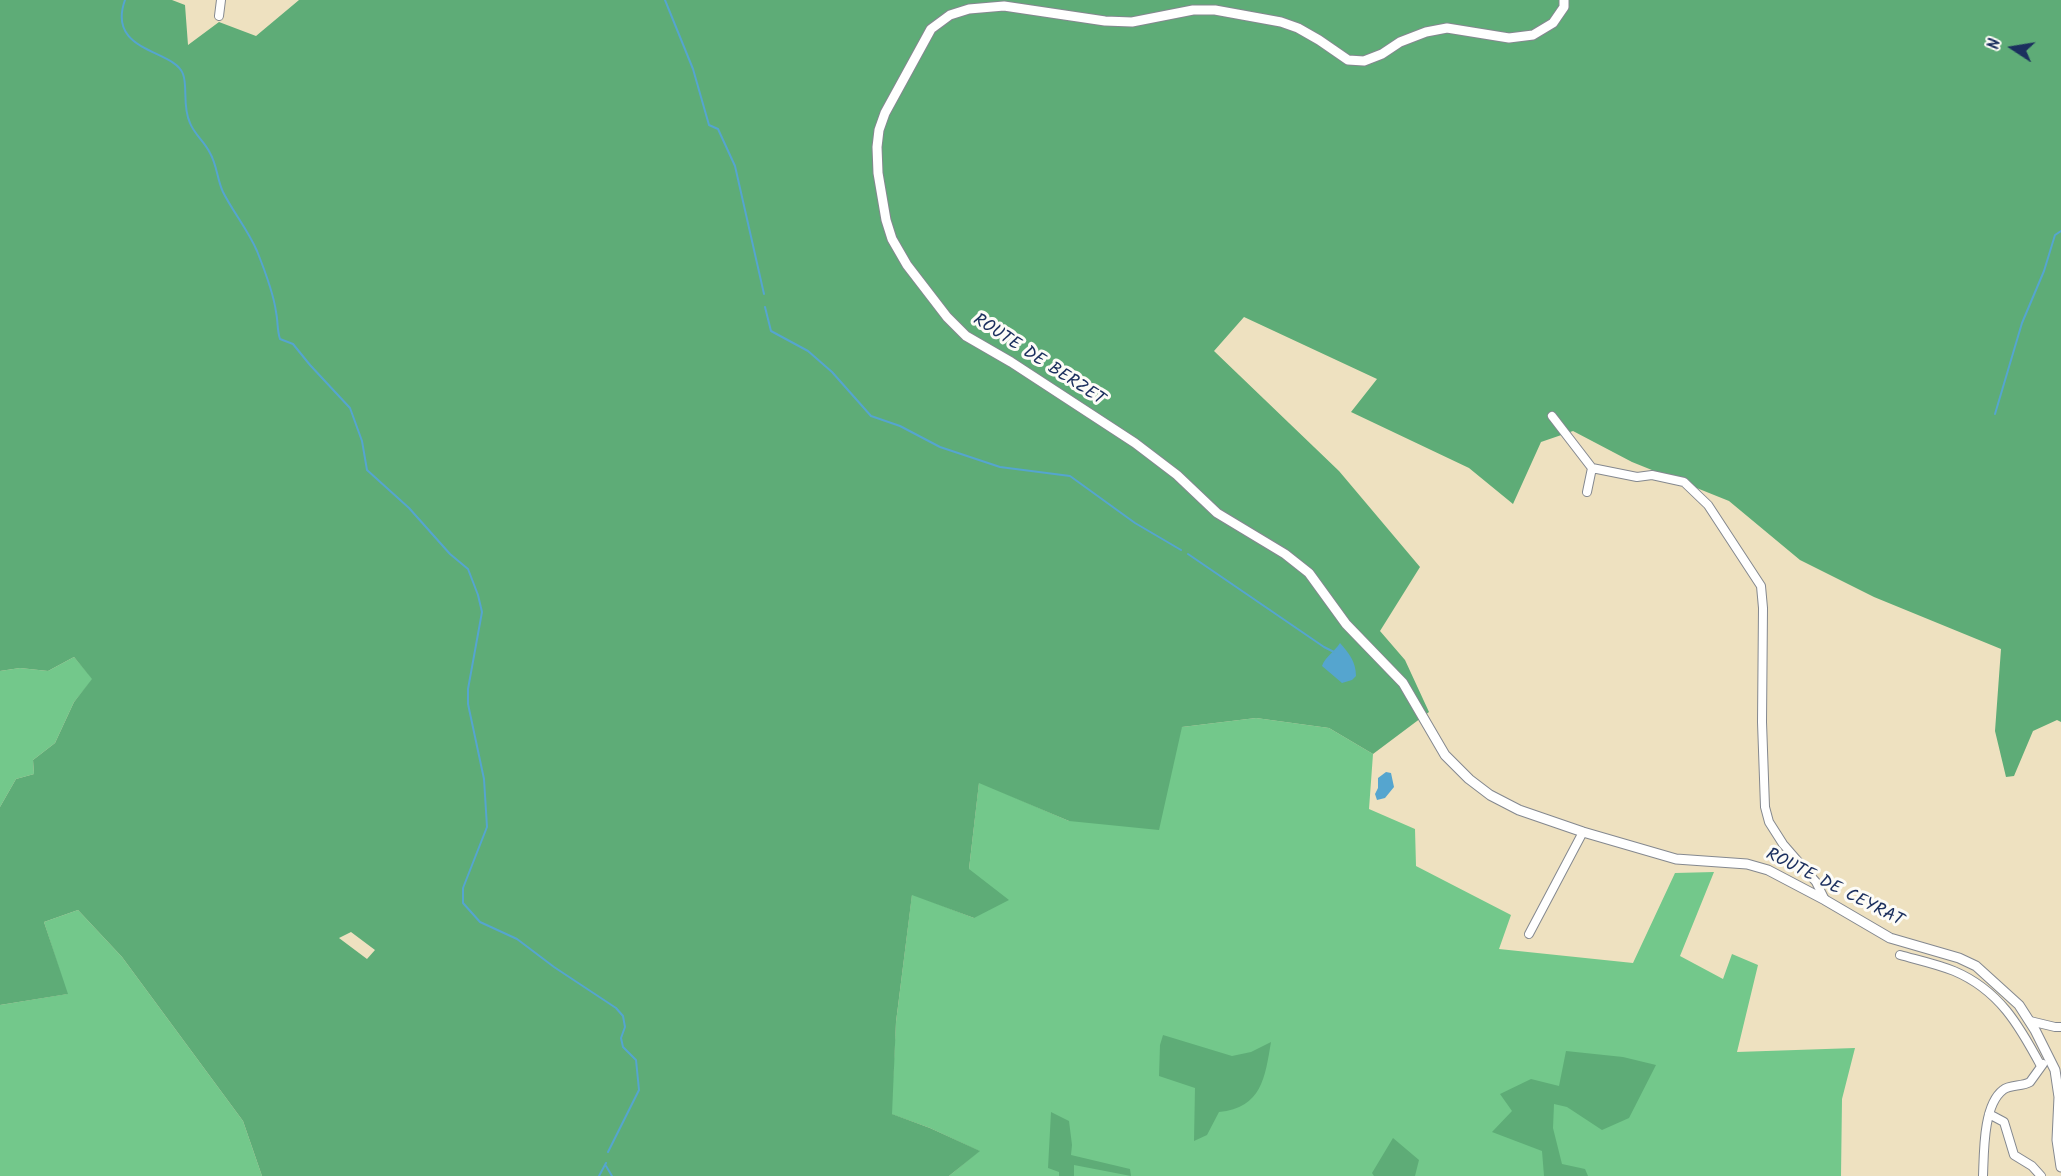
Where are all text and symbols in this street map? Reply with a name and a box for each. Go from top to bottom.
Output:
north arrow [1983,18,2043,78]
text: N [1982,37,2008,52]
street label: ROUTE DE BERZET [968,310,1108,412]
street label: ROUTE DE CEYRAT [1761,845,1907,933]

